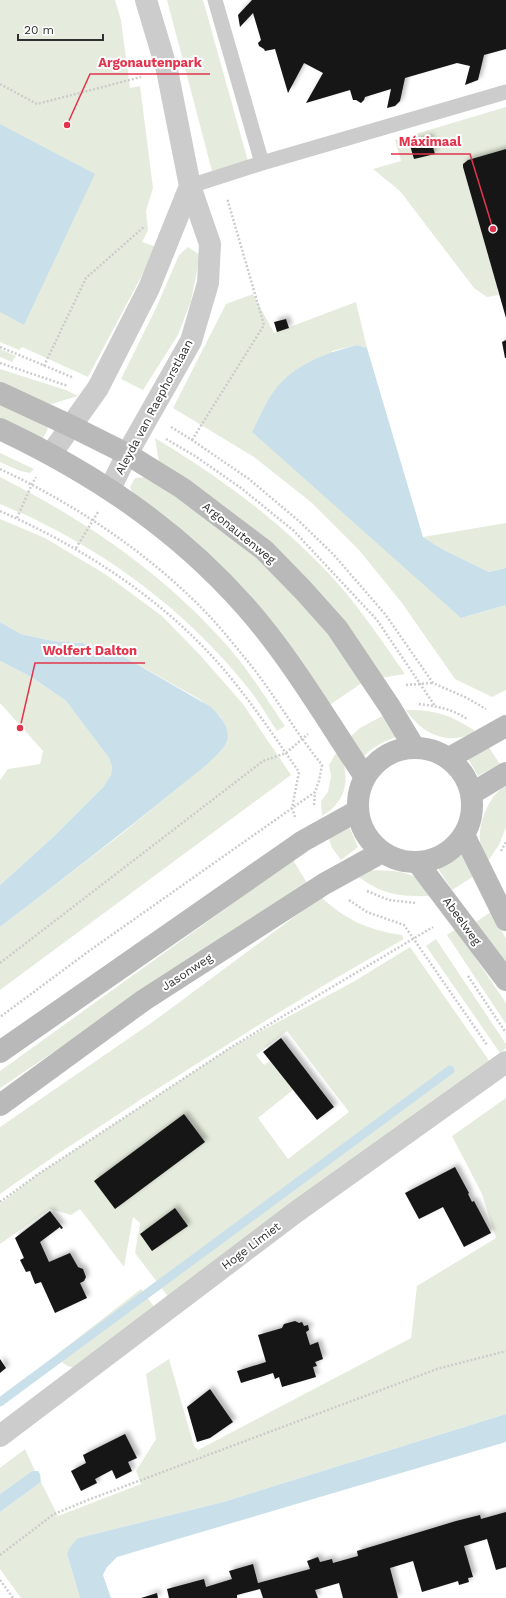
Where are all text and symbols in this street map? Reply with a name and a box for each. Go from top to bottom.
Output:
scale bar [18,16,103,42]
text: 20 m [24,23,54,37]
callout: Argonautenpark [90,49,210,74]
text: Argonautenpark [98,55,203,70]
callout: Máximaal [391,129,470,154]
text: Máximaal [399,134,462,149]
street label: Aleyda van Raephorstlaan [112,337,196,477]
street label: Argonautenweg [200,499,279,567]
callout: Wolfert Dalton [35,638,145,663]
text: Wolfert Dalton [43,643,137,658]
street label: Abeelweg [440,894,484,948]
street label: Jasonweg [159,950,215,993]
street label: Hoge Limiet [219,1219,283,1273]

